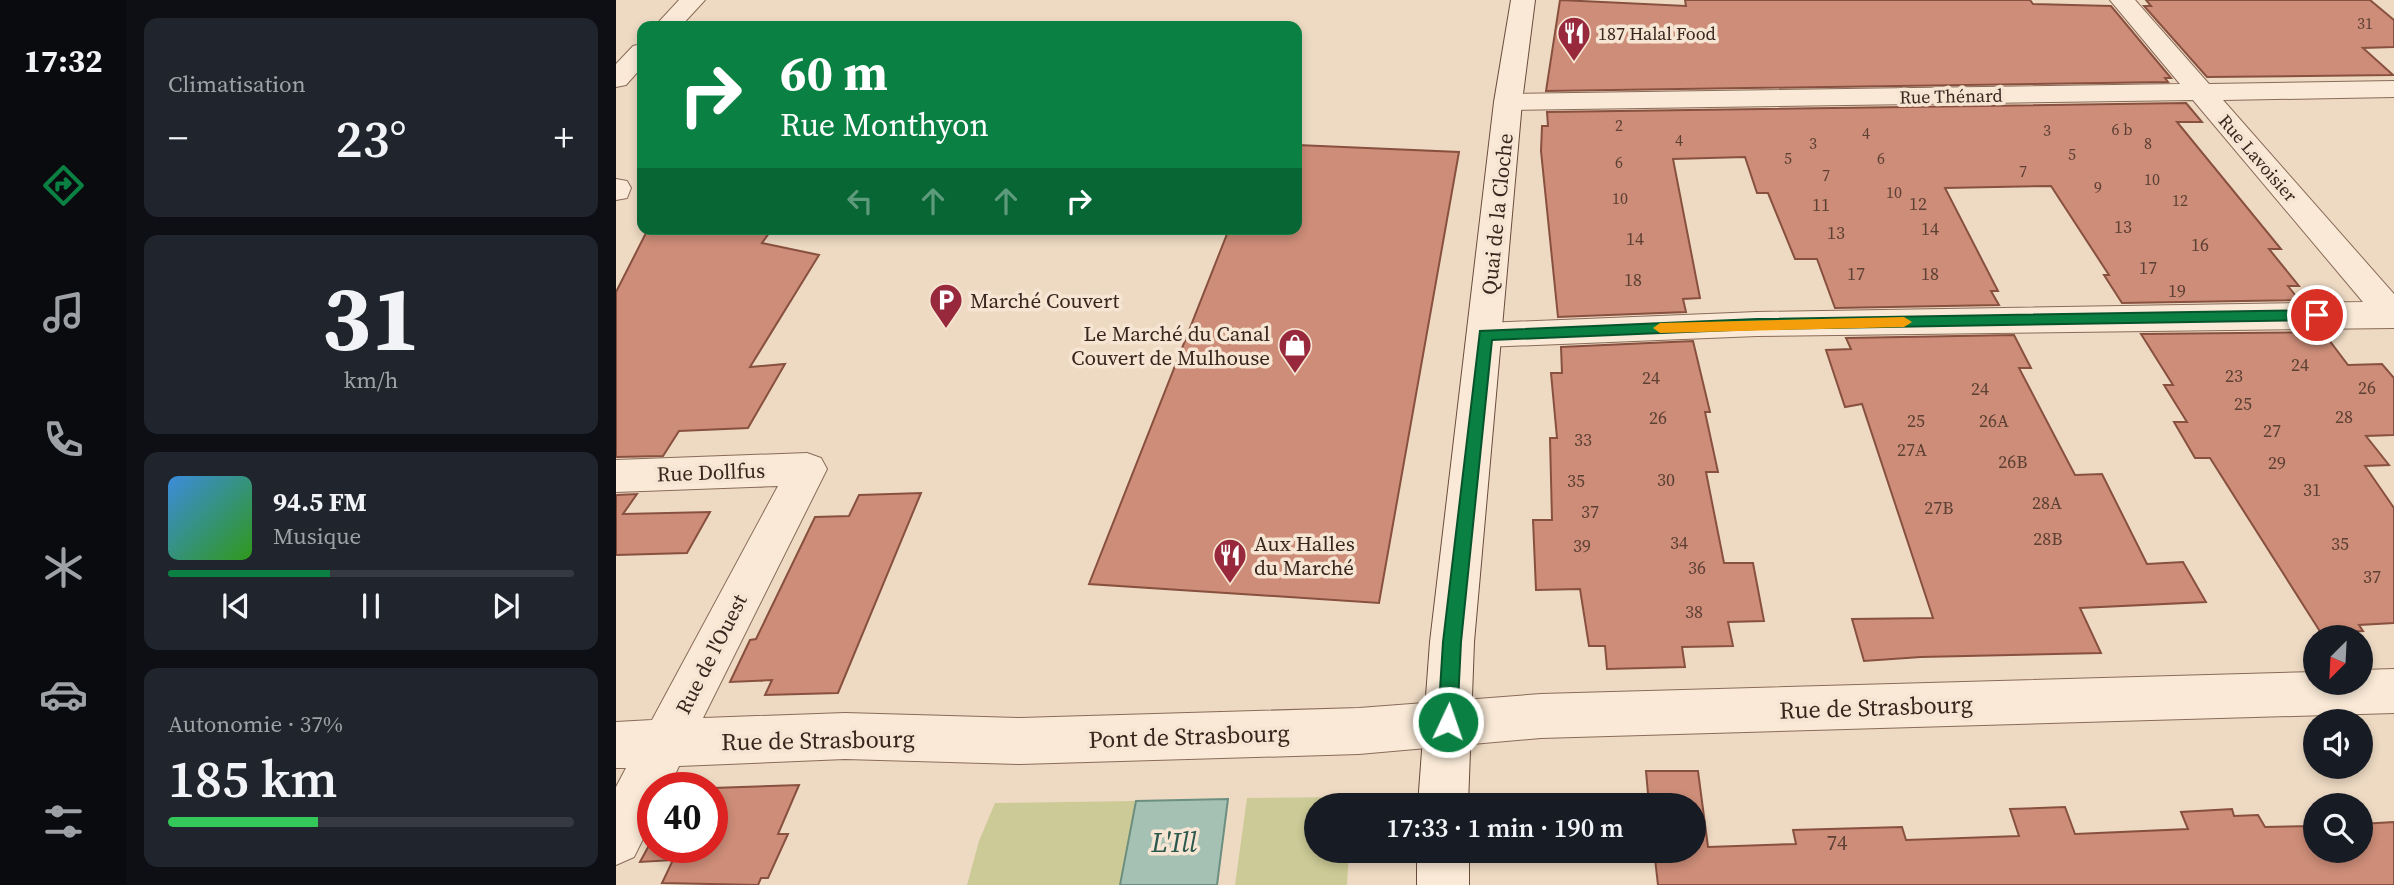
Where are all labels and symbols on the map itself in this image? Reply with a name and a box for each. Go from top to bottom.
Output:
house number: 31 [2357,12,2373,34]
restaurant icon: 187 Halal Food [1555,14,1593,63]
place label: 187 Halal Food [1598,21,1716,46]
street label: Rue Thénard [1899,83,2003,109]
street label: Rue Lavoisier [2213,109,2303,208]
house number: 2 [1615,114,1623,136]
house number: 6 b [2112,118,2132,140]
house number: 3 [2043,119,2051,141]
house number: 4 [1862,122,1870,144]
house number: 4 [1675,129,1683,151]
street label: Quai de la Cloche [1474,132,1520,296]
house number: 3 [1809,132,1817,154]
house number: 8 [2144,132,2152,154]
house number: 5 [2068,143,2076,165]
house number: 5 [1784,147,1792,169]
house number: 6 [1877,147,1885,169]
house number: 6 [1615,151,1623,173]
house number: 7 [2019,160,2027,182]
house number: 7 [1822,164,1830,186]
house number: 10 [2144,168,2160,190]
house number: 9 [2094,176,2102,198]
house number: 10 [1886,181,1902,203]
house number: 10 [1612,187,1628,209]
house number: 12 [2172,189,2188,211]
house number: 12 [1909,191,1927,216]
house number: 11 [1812,192,1830,217]
house number: 13 [2114,214,2132,239]
house number: 14 [1921,216,1939,241]
house number: 13 [1827,220,1845,245]
house number: 14 [1626,226,1644,251]
house number: 16 [2191,232,2209,257]
house number: 17 [2139,255,2157,280]
house number: 17 [1847,261,1865,286]
house number: 18 [1921,261,1939,286]
house number: 18 [1624,267,1642,292]
house number: 19 [2168,278,2186,303]
parking icon: Marché Couvert [927,281,965,330]
pin [2287,285,2347,345]
place label: Marché Couvert [970,286,1120,315]
place label: Le Marché du Canal Couvert de Mulhouse [1071,319,1270,372]
shop icon: Le Marché du Canal Couvert de Mulhouse [1276,326,1314,375]
house number: 24 [2291,352,2309,377]
house number: 23 [2225,363,2243,388]
house number: 24 [1642,365,1660,390]
house number: 26 [2358,375,2376,400]
house number: 24 [1971,376,1989,401]
house number: 25 [2234,391,2252,416]
house number: 28 [2335,404,2353,429]
house number: 26 [1649,405,1667,430]
house number: 25 [1907,408,1925,433]
house number: 26A [1979,408,2009,433]
house number: 27 [2263,418,2281,443]
house number: 33 [1574,427,1592,452]
house number: 27A [1897,437,1927,462]
house number: 26B [1998,449,2028,474]
house number: 29 [2268,450,2286,475]
street label: Rue Dollfus [656,456,766,488]
house number: 30 [1657,467,1675,492]
house number: 35 [1567,468,1585,493]
house number: 31 [2303,477,2321,502]
house number: 28A [2032,490,2062,515]
house number: 27B [1924,495,1954,520]
house number: 37 [1581,499,1599,524]
house number: 28B [2033,526,2063,551]
place label: Aux Halles du Marché [1254,529,1355,582]
house number: 34 [1670,530,1688,555]
house number: 35 [2331,531,2349,556]
house number: 39 [1573,533,1591,558]
restaurant icon: Aux Halles du Marché [1211,536,1249,585]
house number: 36 [1688,555,1706,580]
house number: 37 [2363,564,2381,589]
street label: Rue de l'Ouest [668,589,754,719]
house number: 38 [1685,599,1703,624]
north arrow [2303,625,2373,695]
position arrow [1411,685,1485,759]
street label: Rue de Strasbourg [1779,687,1973,727]
street label: Pont de Strasbourg [1088,716,1290,756]
street label: Rue de Strasbourg [721,722,915,758]
speed limit sign: 40 [637,772,728,863]
water label: L'Ill [1150,823,1197,861]
house number: 74 [1827,828,1848,857]

